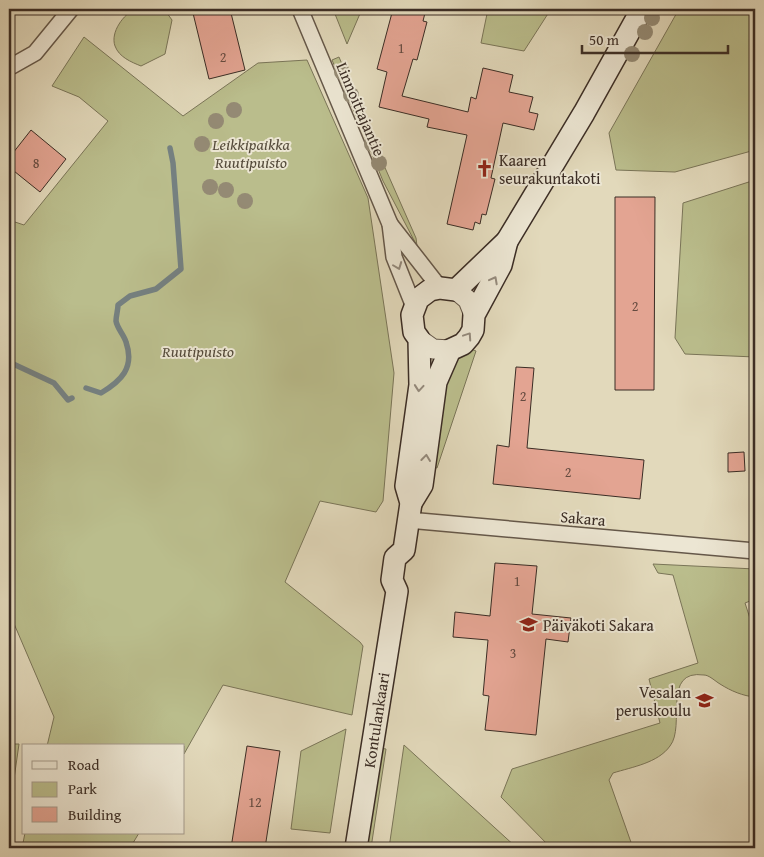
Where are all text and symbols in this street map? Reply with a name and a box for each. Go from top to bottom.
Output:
scale bar [582,22,728,54]
text: 50 m [589,29,620,50]
house number: 1 [398,38,404,58]
house number: 2 [220,47,226,67]
street label: Linnoittajantie [330,58,392,160]
park label: Leikkipaikka Ruutipuisto [211,132,291,174]
place label: Kaaren seurakuntakoti [499,148,601,190]
house number: 8 [33,153,40,173]
church icon: Kaaren seurakuntakoti [475,159,495,179]
one-way arrow [392,261,402,270]
one-way arrow [488,276,498,285]
house number: 2 [632,296,638,316]
one-way arrow [462,333,471,342]
park label: Ruutipuisto [161,339,234,363]
one-way arrow [414,384,425,392]
house number: 2 [520,386,526,406]
one-way arrow [420,454,431,462]
house number: 2 [565,462,571,482]
street label: Sakara [560,504,607,532]
house number: 1 [514,571,520,591]
place label: Päiväkoti Sakara [543,613,654,637]
school or university icon: Päiväkoti Sakara [519,615,539,635]
house number: 3 [510,643,516,663]
street label: Kontulankaari [357,670,395,769]
place label: Vesalan peruskoulu [615,680,691,722]
school or university icon: Vesalan peruskoulu [695,691,715,711]
legend [22,744,185,834]
text: Road [68,754,99,775]
text: Park [68,778,97,799]
house number: 12 [248,792,262,812]
text: Building [68,804,122,825]

